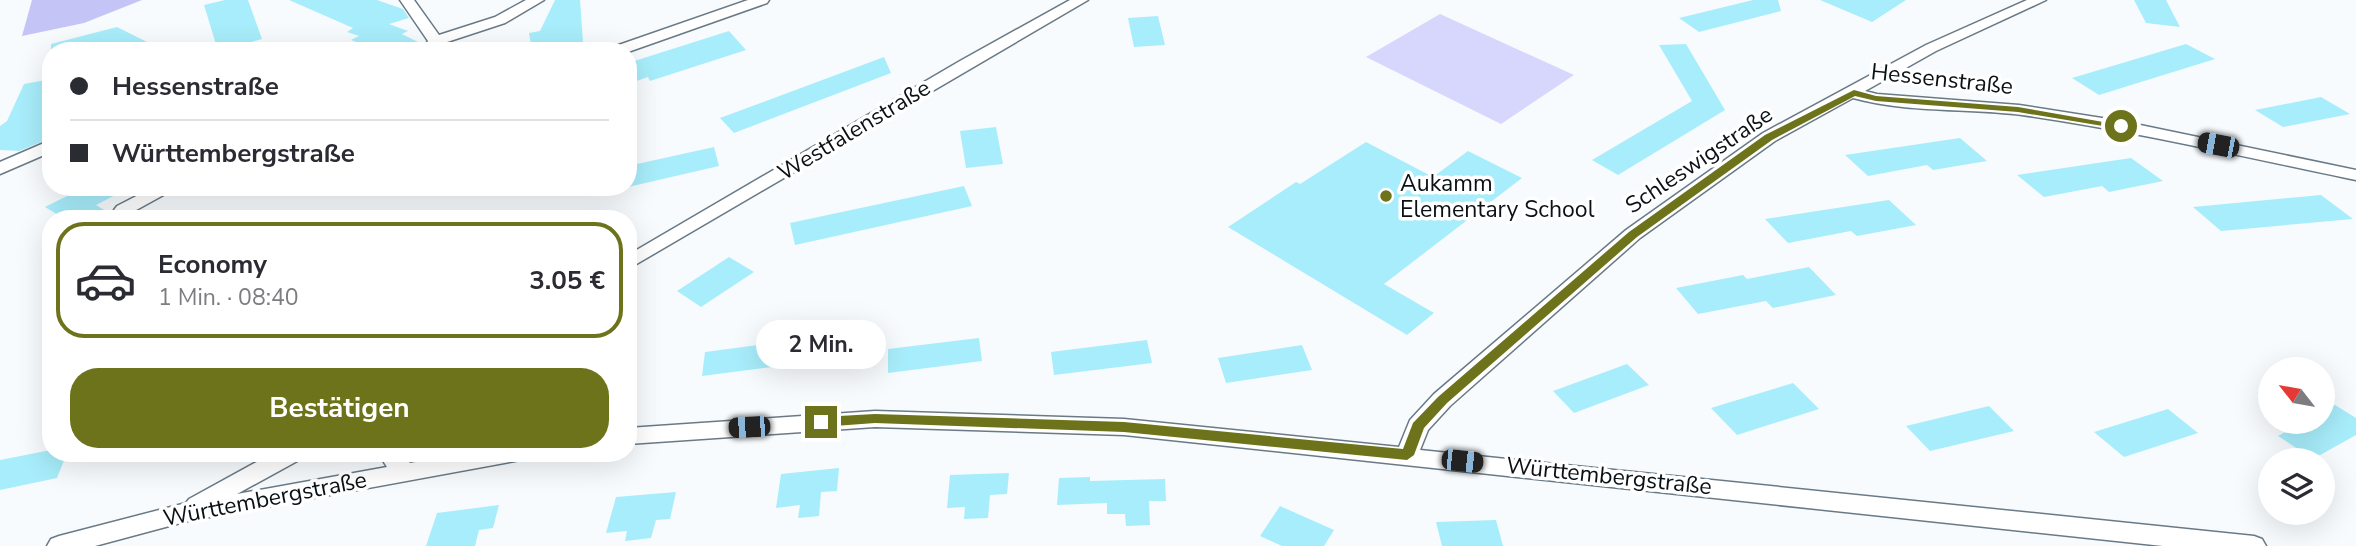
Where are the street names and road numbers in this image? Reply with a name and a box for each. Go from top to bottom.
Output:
street label: Hessenstraße [1869,56,2015,102]
street label: Westfalenstraße [772,72,936,188]
street label: Schleswigstraße [1619,99,1779,221]
street label: Württembergstraße [1505,450,1713,502]
street label: Württembergstraße [161,464,369,534]

